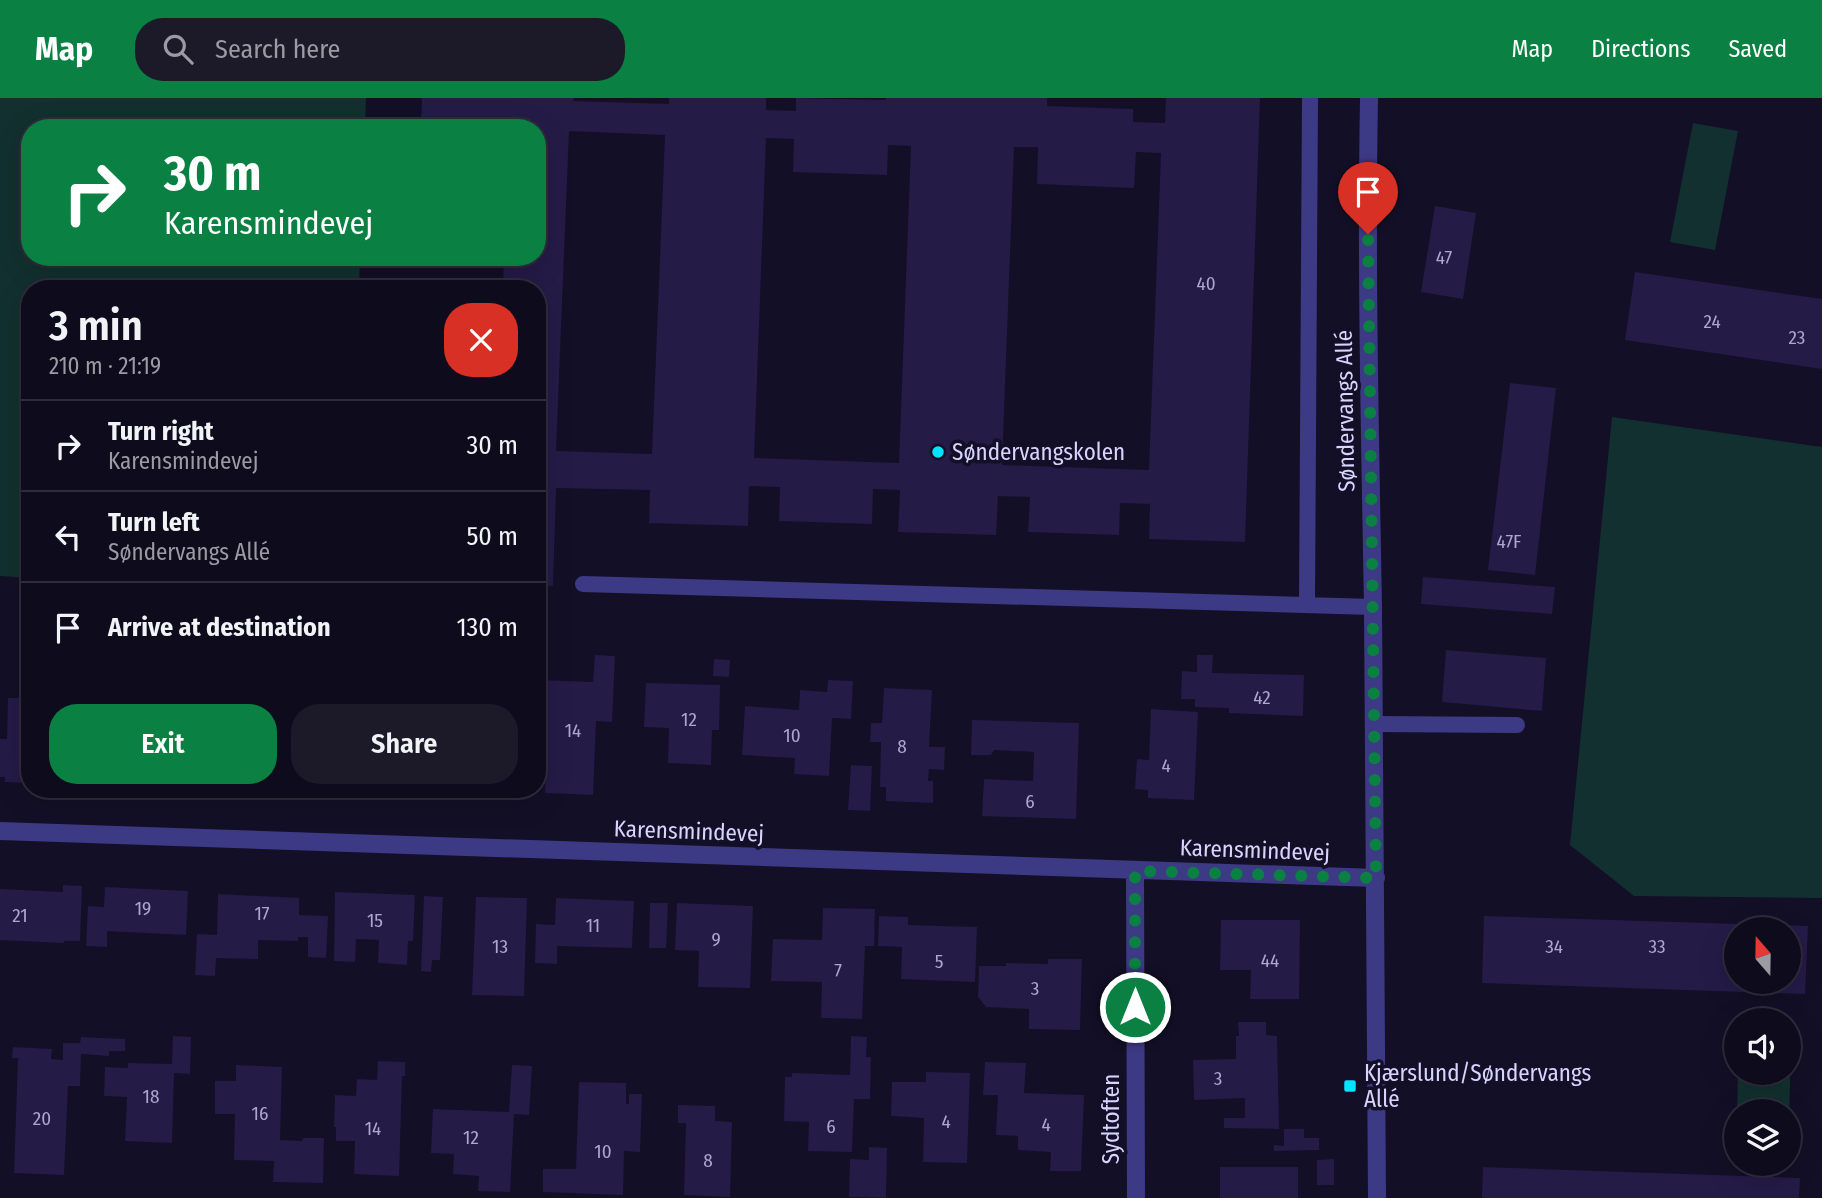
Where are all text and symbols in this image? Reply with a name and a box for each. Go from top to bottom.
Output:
search box [135,18,625,81]
text: Map [35,29,93,69]
icon: search [159,30,197,68]
text: Search here [215,34,340,65]
text: Map [1512,35,1553,63]
text: Directions [1591,35,1690,63]
text: Saved [1728,35,1787,63]
text: 30 m [164,144,262,203]
icon: right [49,147,140,238]
pin [1338,162,1398,234]
icon: arrive [1349,173,1387,211]
text: Karensmindevej [164,204,373,242]
house number: 47 [1436,246,1453,269]
house number: 40 [1196,272,1216,295]
text: 3 min [49,301,143,351]
button: close [444,303,518,377]
house number: 24 [1703,310,1721,333]
house number: 23 [1789,326,1805,349]
street label: Søndervangs Allé [1330,330,1360,492]
text: 210 m · 21:19 [49,352,161,380]
text: Turn right [108,416,214,447]
icon: right [49,427,87,465]
text: 30 m [467,430,518,461]
place label: Søndervangskolen [952,438,1125,466]
marker: Søndervangskolen [930,444,946,460]
text: Karensmindevej [108,447,258,475]
text: Turn left [108,507,200,538]
icon: left [49,518,87,556]
text: 50 m [466,521,518,552]
house number: 47F [1497,530,1521,553]
text: Søndervangs Allé [108,538,270,566]
icon: arrive [49,609,87,647]
text: Arrive at destination [108,612,331,643]
text: 130 m [456,612,518,643]
house number: 42 [1253,686,1271,709]
button: Exit [49,704,277,784]
button: Share [291,704,518,784]
house number: 12 [681,708,697,731]
house number: 14 [565,719,581,742]
house number: 10 [783,724,801,747]
house number: 8 [897,735,907,758]
house number: 4 [1161,754,1171,777]
house number: 6 [1025,790,1035,813]
street label: Karensmindevej [613,814,765,848]
street label: Karensmindevej [1179,833,1331,867]
house number: 19 [135,897,151,920]
house number: 17 [254,902,270,925]
house number: 21 [12,904,28,927]
house number: 15 [367,909,383,932]
house number: 11 [586,914,600,937]
north arrow [1724,917,1801,994]
map controls [1724,917,1801,1176]
house number: 9 [711,928,721,951]
house number: 13 [492,935,508,958]
house number: 34 [1545,935,1563,958]
house number: 33 [1648,935,1666,958]
house number: 44 [1261,949,1279,972]
house number: 5 [935,950,943,973]
house number: 7 [834,959,842,982]
position arrow [1098,970,1172,1044]
house number: 3 [1031,977,1039,1000]
button: sound [1724,1008,1801,1085]
place label: Kjærslund/Søndervangs Allé [1364,1059,1592,1113]
house number: 3 [1214,1067,1222,1090]
street label: Sydtoften [1097,1074,1125,1164]
marker: Kjærslund/Søndervangs Allé [1342,1078,1358,1094]
house number: 18 [143,1085,159,1108]
button: layers [1724,1099,1801,1176]
house number: 16 [252,1102,268,1125]
house number: 20 [33,1107,51,1130]
house number: 4 [941,1110,951,1133]
house number: 4 [1041,1113,1051,1136]
house number: 6 [826,1115,836,1138]
house number: 14 [365,1117,381,1140]
house number: 12 [463,1126,479,1149]
house number: 10 [594,1140,612,1163]
house number: 8 [703,1149,713,1172]

